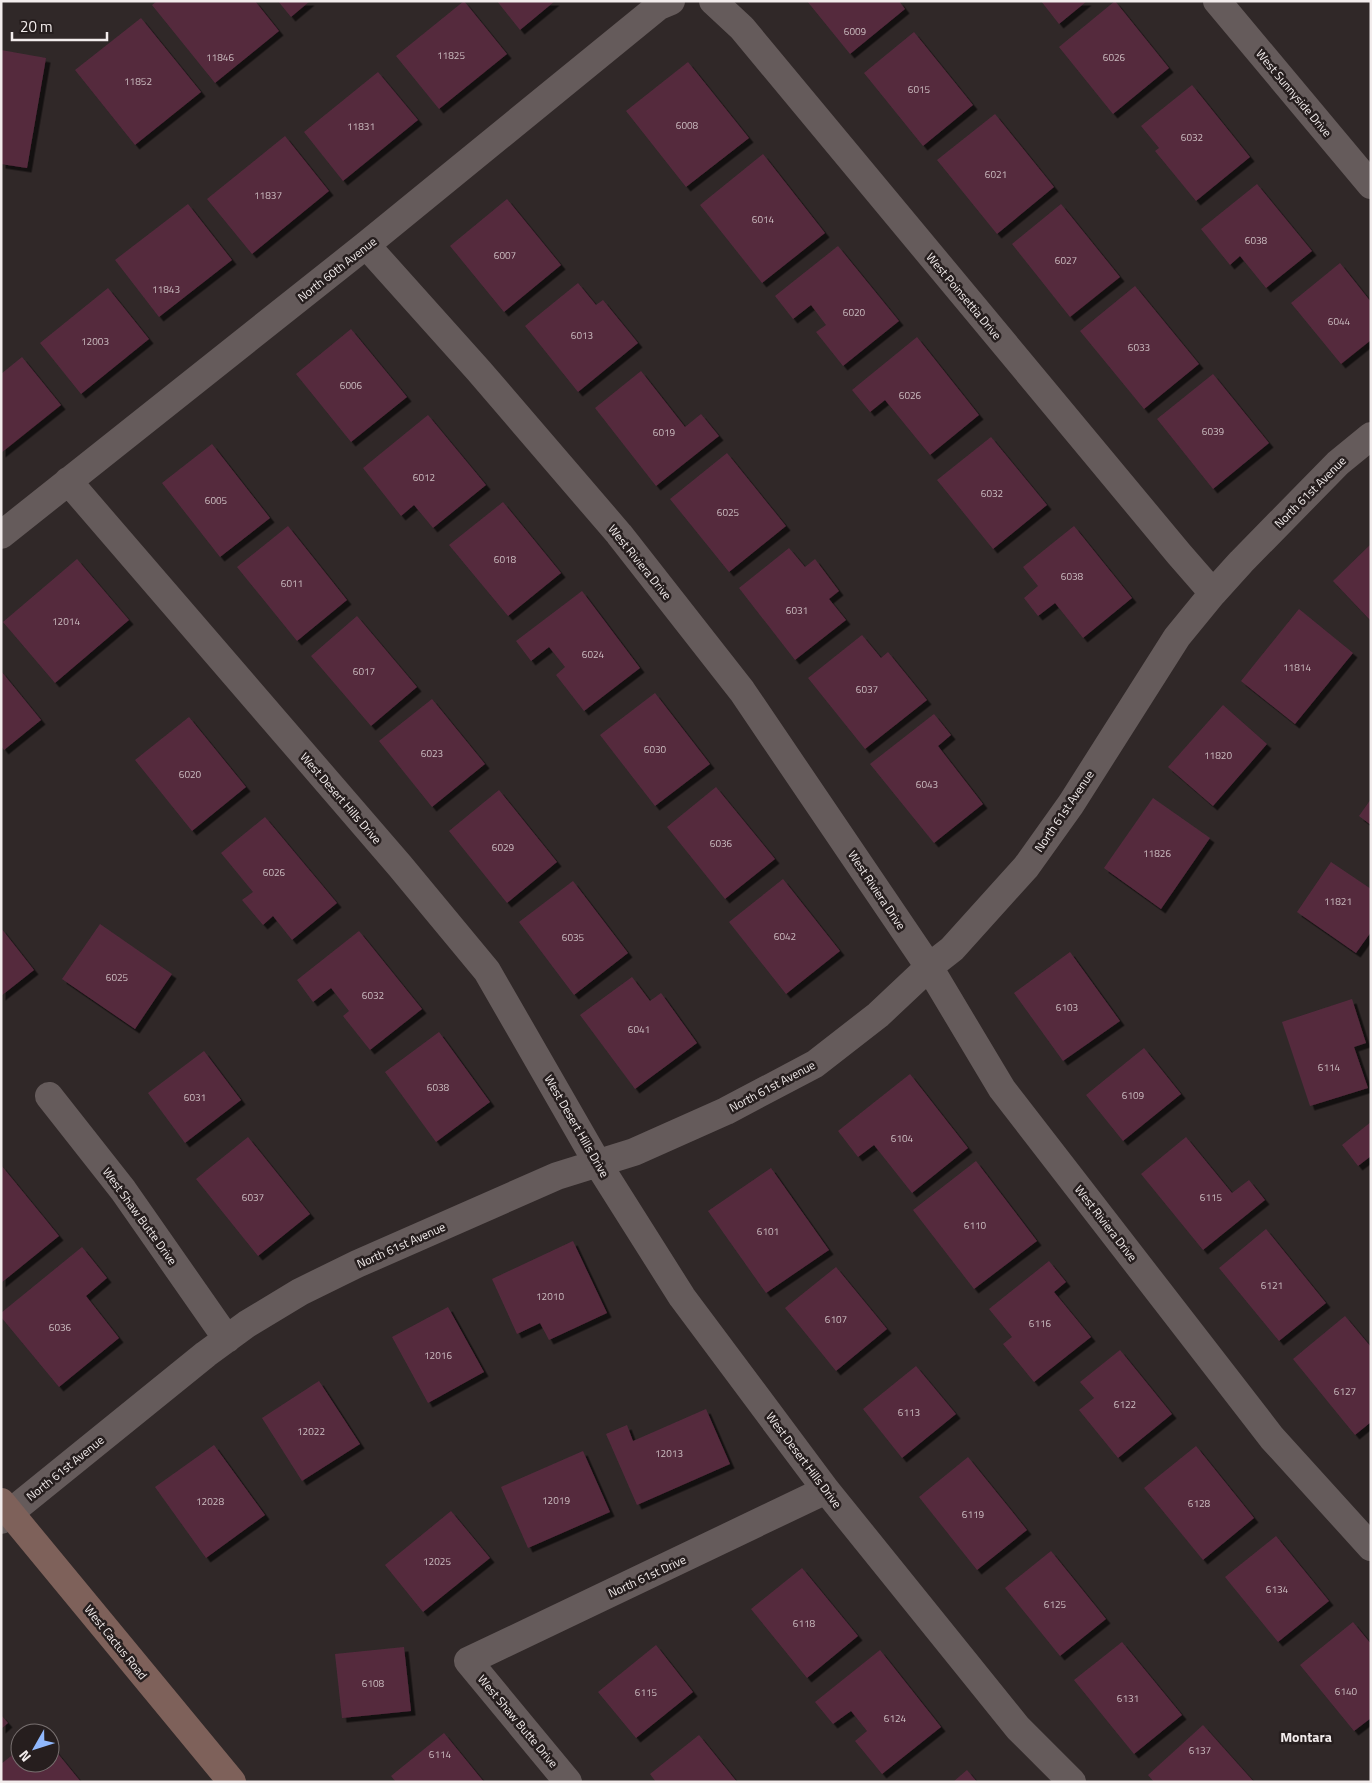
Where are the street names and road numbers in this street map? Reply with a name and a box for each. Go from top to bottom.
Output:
street label: West Sunnyside Drive [1251,45,1337,141]
street label: North 60th Avenue [293,232,381,306]
street label: West Poinsettia Drive [922,248,1006,344]
street label: North 61st Avenue [1270,452,1350,532]
street label: West Riviera Drive [604,520,676,604]
street label: West Desert Hills Drive [296,748,386,848]
street label: North 61st Avenue [1029,766,1099,856]
street label: West Riviera Drive [843,846,911,934]
street label: North 61st Avenue [725,1055,819,1117]
street label: West Desert Hills Drive [540,1071,614,1181]
street label: West Shaw Butte Drive [98,1163,182,1269]
street label: West Riviera Drive [1070,1181,1142,1265]
street label: North 61st Avenue [354,1217,448,1273]
street label: West Desert Hills Drive [761,1408,847,1512]
street label: North 61st Avenue [22,1431,108,1505]
street label: North 61st Drive [605,1550,689,1602]
street label: West Cactus Road [80,1600,152,1684]
street label: West Shaw Butte Drive [473,1670,563,1772]

